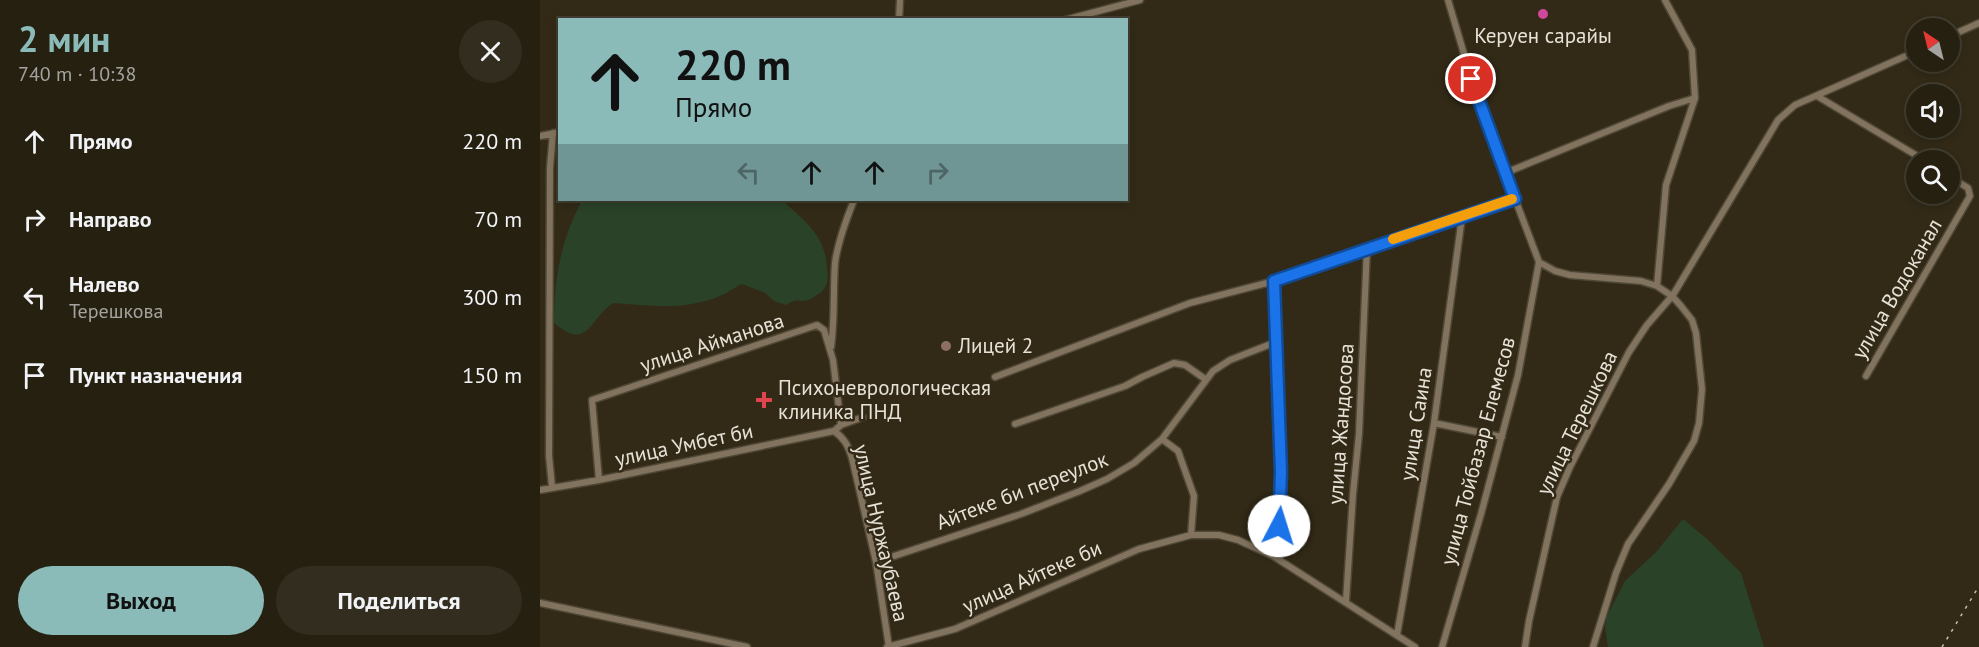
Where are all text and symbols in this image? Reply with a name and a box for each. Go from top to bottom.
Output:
marker: Керуен сарайы [1536,7,1550,21]
text: 2 мин [18,15,110,62]
north arrow [1906,18,1960,72]
map controls [1906,18,1960,204]
button: close [459,20,522,83]
place label: Керуен сарайы [1474,22,1612,49]
text: 220 m [675,37,791,92]
icon: ahead [576,42,654,120]
pin [1445,53,1496,104]
text: 740 m · 10:38 [18,61,136,87]
icon: arrive [1454,62,1487,95]
button: sound [1906,84,1960,138]
text: Прямо [675,90,752,124]
icon: ahead [18,125,51,158]
text: Прямо [69,127,132,155]
text: 220 m [462,127,522,155]
button: search [1906,150,1960,204]
icon: left [732,156,765,189]
icon: ahead [795,156,828,189]
icon: ahead [858,156,891,189]
icon: right [921,156,954,189]
icon: right [18,203,51,236]
text: Направо [69,205,152,233]
text: 70 m [474,205,522,233]
street label: улица Водоканал [1845,214,1948,364]
text: Налево [69,270,140,298]
icon: left [18,281,51,314]
text: 300 m [462,283,522,311]
text: Терешкова [69,298,163,324]
street label: улица Айманова [637,307,787,378]
place label: Лицей 2 [957,332,1033,359]
street label: улица Тойбазар Елемесов [1434,334,1521,568]
marker: Лицей 2 [939,339,953,353]
street label: улица Жандосова [1321,342,1360,505]
street label: улица Терешкова [1530,346,1623,499]
icon: arrive [18,359,51,392]
text: Пункт назначения [69,361,242,389]
text: 150 m [462,361,522,389]
street label: улица Саина [1393,365,1438,483]
place label: Психоневрологическая клиника ПНД [778,374,991,425]
marker: Психоневрологическая клиника ПНД [755,391,773,409]
street label: улица Умбет би [612,417,755,472]
street label: улица Нуржаубаева [848,441,915,624]
street label: Айтеке би переулок [932,445,1112,536]
position arrow [1247,494,1311,558]
street label: улица Айтеке би [958,534,1106,619]
button: Выход [18,566,264,635]
button: Поделиться [276,566,522,635]

